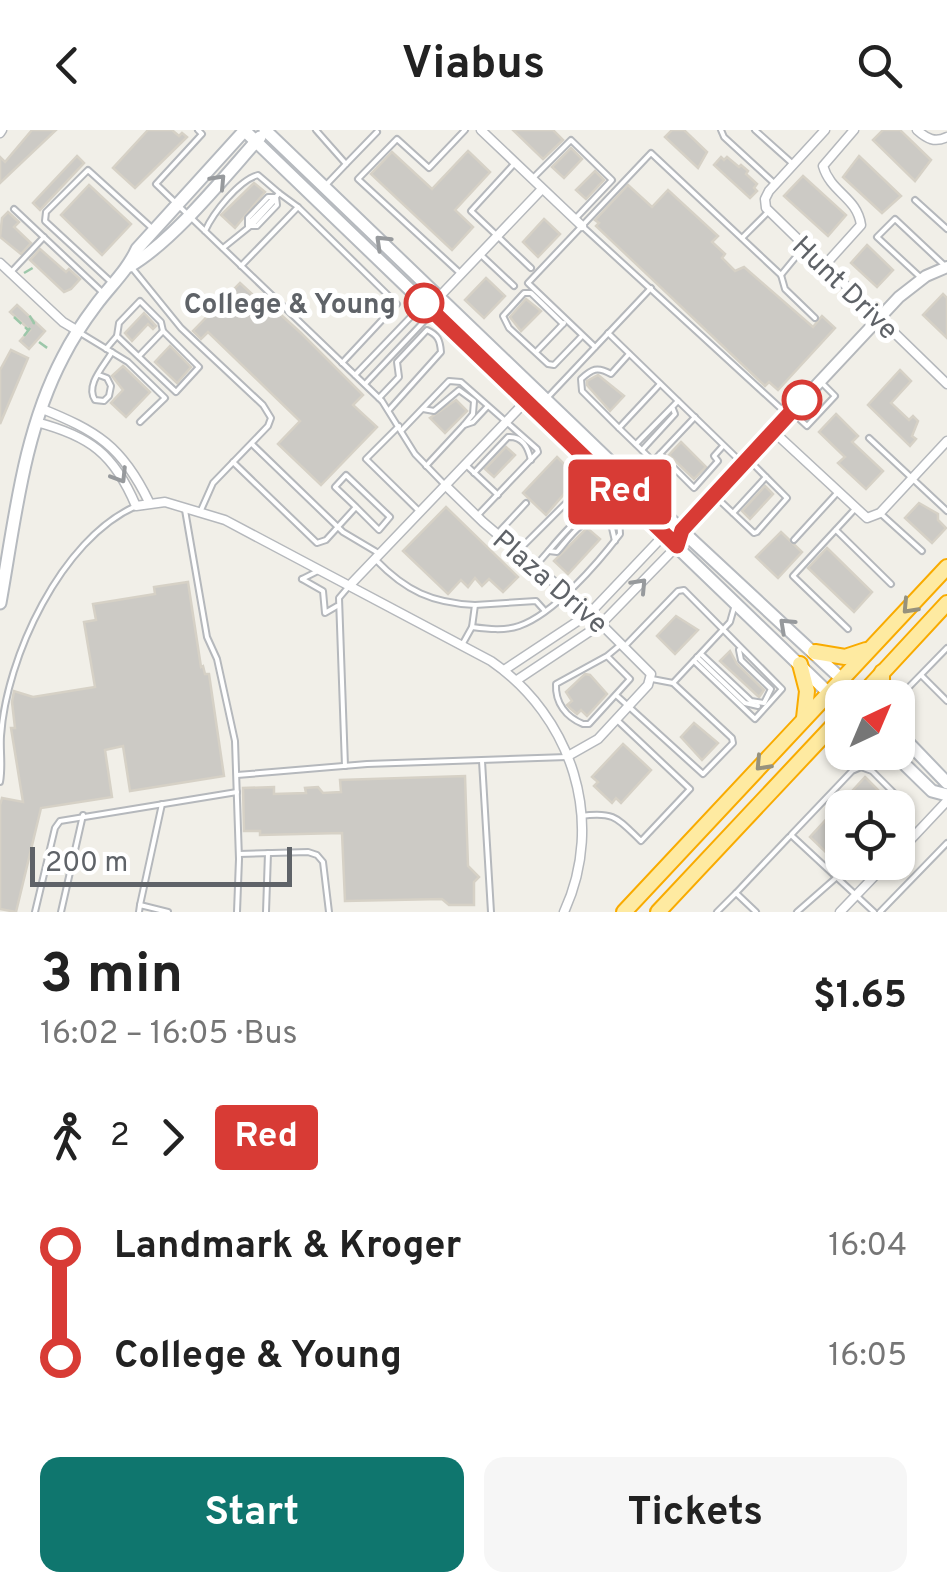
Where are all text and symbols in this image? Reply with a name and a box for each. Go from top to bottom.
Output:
text: Viabus [402,37,545,94]
icon: back [40,38,95,93]
icon: search [852,38,907,93]
one-way arrow [207,174,225,193]
street label: Hunt Drive [783,230,905,349]
one-way arrow [375,236,393,254]
marker: College & Young [405,284,443,322]
place label: College & Young [184,288,396,324]
unlabelled marker [783,381,821,419]
line badge: Red [562,460,678,524]
one-way arrow [108,465,127,483]
text: Red [588,470,652,514]
street label: Plaza Drive [484,523,614,643]
one-way arrow [628,579,646,597]
one-way arrow [903,596,921,614]
one-way arrow [780,618,798,636]
north arrow [825,680,915,770]
map controls [825,680,915,880]
one-way arrow [756,752,774,771]
button: locate [825,790,915,880]
scale bar [30,842,292,886]
text: 200 m [45,846,128,882]
text: 3 min [40,942,183,1012]
text: $1.65 [813,973,907,1022]
text: 16:02 – 16:05 · Bus [40,1015,297,1055]
icon: walk [40,1110,95,1165]
icon: forward [145,1110,200,1165]
text: Red [235,1115,298,1159]
text: 2 [110,1117,130,1157]
text: Landmark & Kroger [114,1223,461,1272]
text: 16:04 [828,1227,907,1267]
text: College & Young [114,1333,402,1382]
text: 16:05 [828,1337,907,1377]
button: Start [40,1457,464,1572]
button: Tickets [484,1457,907,1572]

